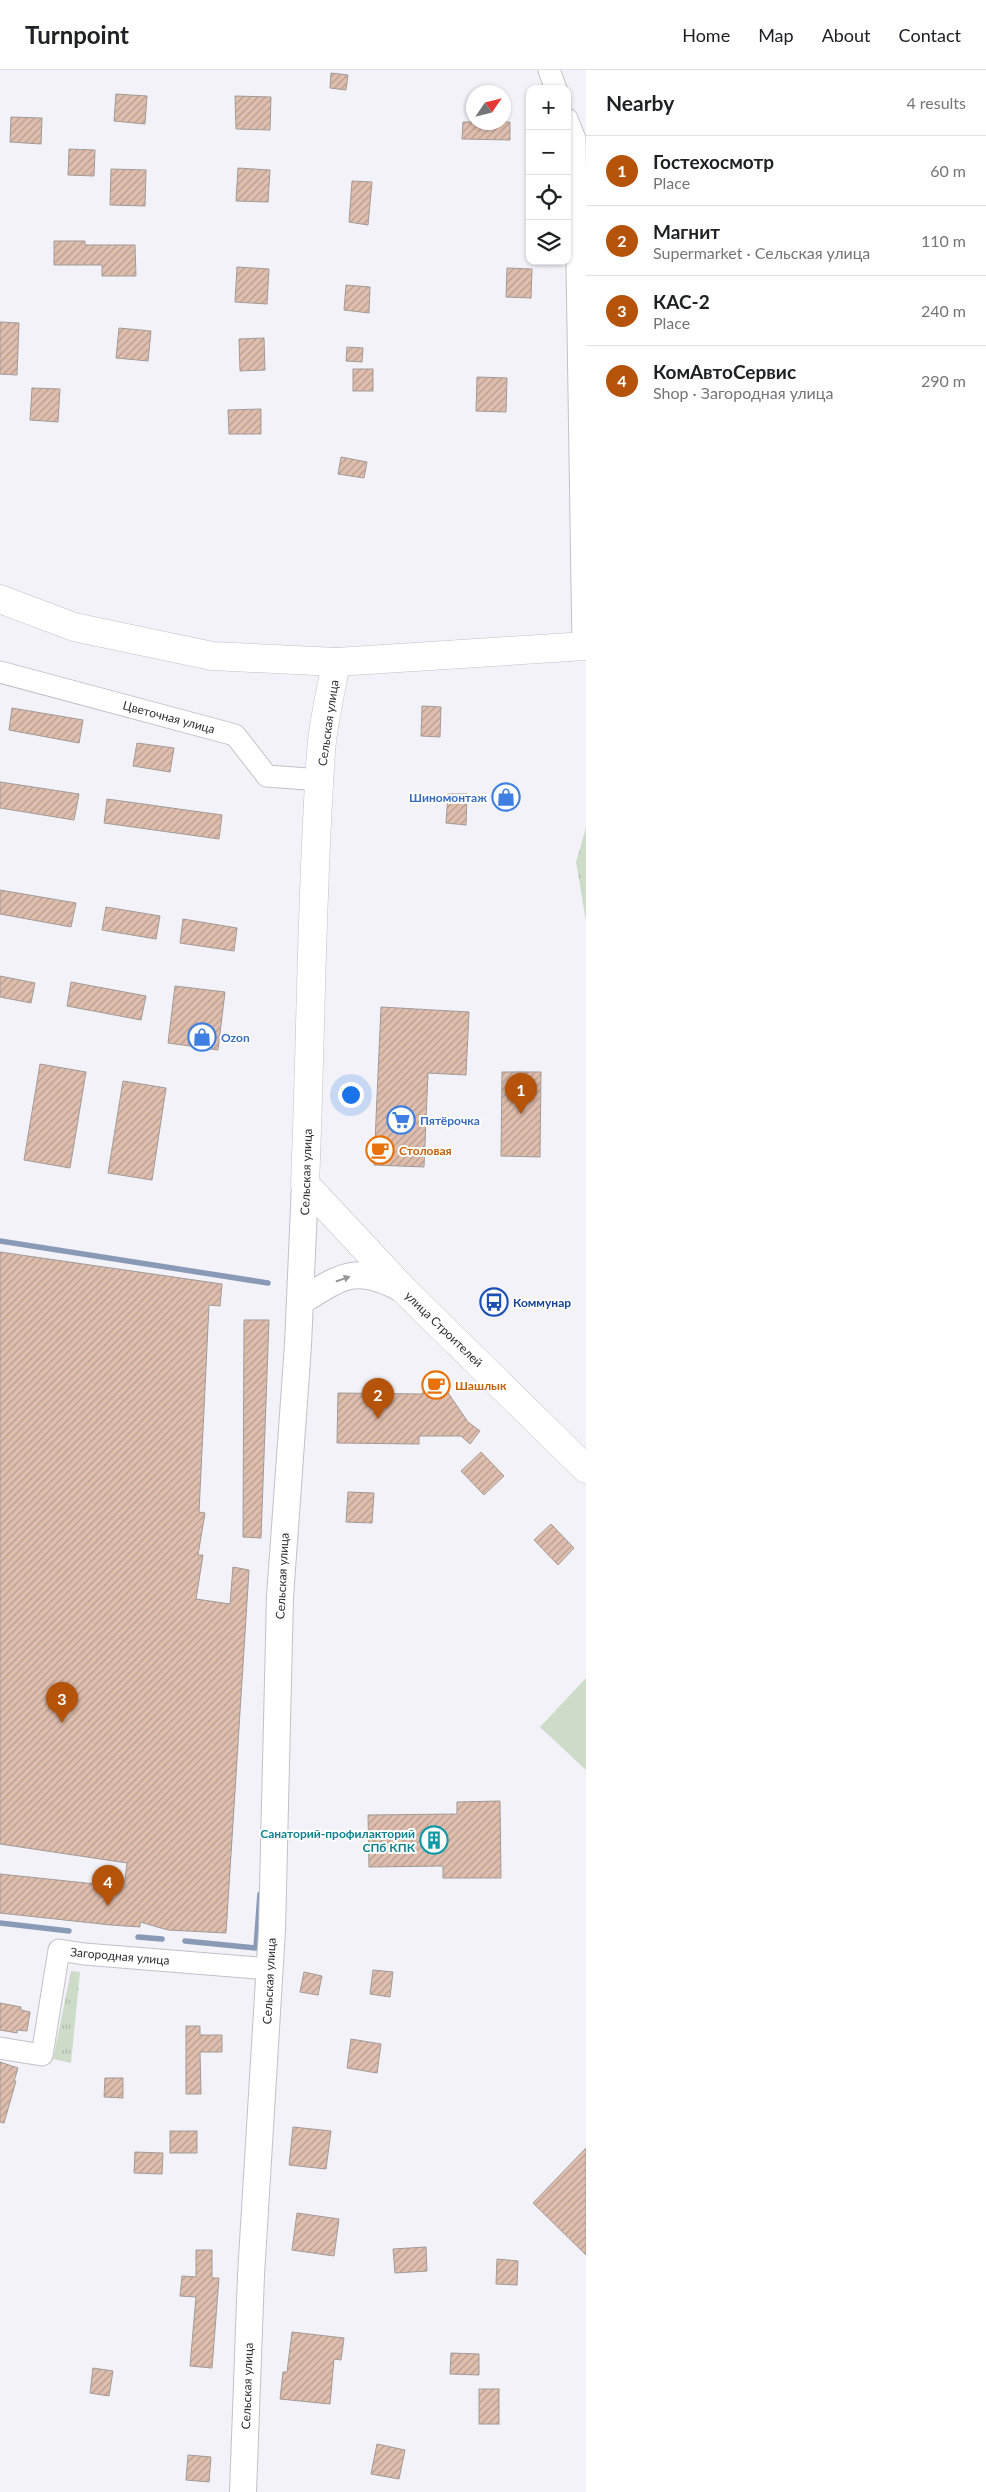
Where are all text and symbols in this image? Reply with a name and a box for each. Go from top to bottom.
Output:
text: Turnpoint [25,20,129,49]
text: Home [682,24,730,46]
text: Map [758,24,794,46]
text: About [822,24,871,46]
text: Contact [899,24,961,46]
north arrow [466,85,511,130]
map controls [526,85,571,265]
button: + [526,85,571,130]
text: Nearby [606,90,674,115]
text: 4 results [906,93,966,112]
button: − [526,130,571,175]
text: Гостехосмотр [653,150,774,173]
text: 1 [617,161,627,180]
text: 60 m [930,161,966,180]
text: Place [653,173,690,192]
button: locate [526,175,571,220]
button: layers [526,220,571,265]
text: Магнит [653,220,720,243]
text: 2 [617,231,627,250]
text: 110 m [921,231,966,250]
text: Supermarket · Сельская улица [653,243,870,262]
text: КАС-2 [653,290,710,313]
text: 3 [617,301,627,320]
text: 240 m [921,301,966,320]
text: Place [653,313,690,332]
text: КомАвтоСервис [653,360,796,383]
text: 4 [617,371,627,390]
text: 290 m [921,371,966,390]
text: Shop · Загородная улица [653,383,833,402]
street label: Сельская улица [315,679,341,767]
street label: Цветочная улица [121,697,217,737]
shop icon: Шиномонтаж [491,782,521,812]
place label: Шиномонтаж [409,790,487,805]
shop icon: Ozon [187,1022,217,1052]
place label: Ozon [221,1030,250,1045]
pin: 1 [505,1073,537,1114]
your location [338,1082,364,1108]
supermarket icon: Пятёрочка [386,1105,416,1135]
place label: Пятёрочка [420,1113,480,1128]
street label: Сельская улица [297,1128,315,1216]
cafe icon: Столовая [365,1135,395,1165]
place label: Столовая [399,1143,452,1158]
one-way arrow [335,1275,350,1282]
bus stop icon: Коммунар [479,1287,509,1317]
street label: улица Строителей [402,1288,486,1370]
place label: Коммунар [513,1295,571,1310]
cafe icon: Шашлык [421,1370,451,1400]
pin: 2 [362,1378,394,1419]
place label: Шашлык [455,1378,507,1393]
street label: Сельская улица [272,1532,292,1620]
pin: 3 [46,1682,78,1723]
building icon: Санаторий-профилакторий СПб КПК [419,1825,449,1855]
place label: Санаторий-профилакторий СПб КПК [260,1826,416,1855]
pin: 4 [92,1865,124,1906]
street label: Сельская улица [259,1937,279,2025]
street label: Загородная улица [70,1944,170,1968]
street label: Сельская улица [238,2342,256,2430]

